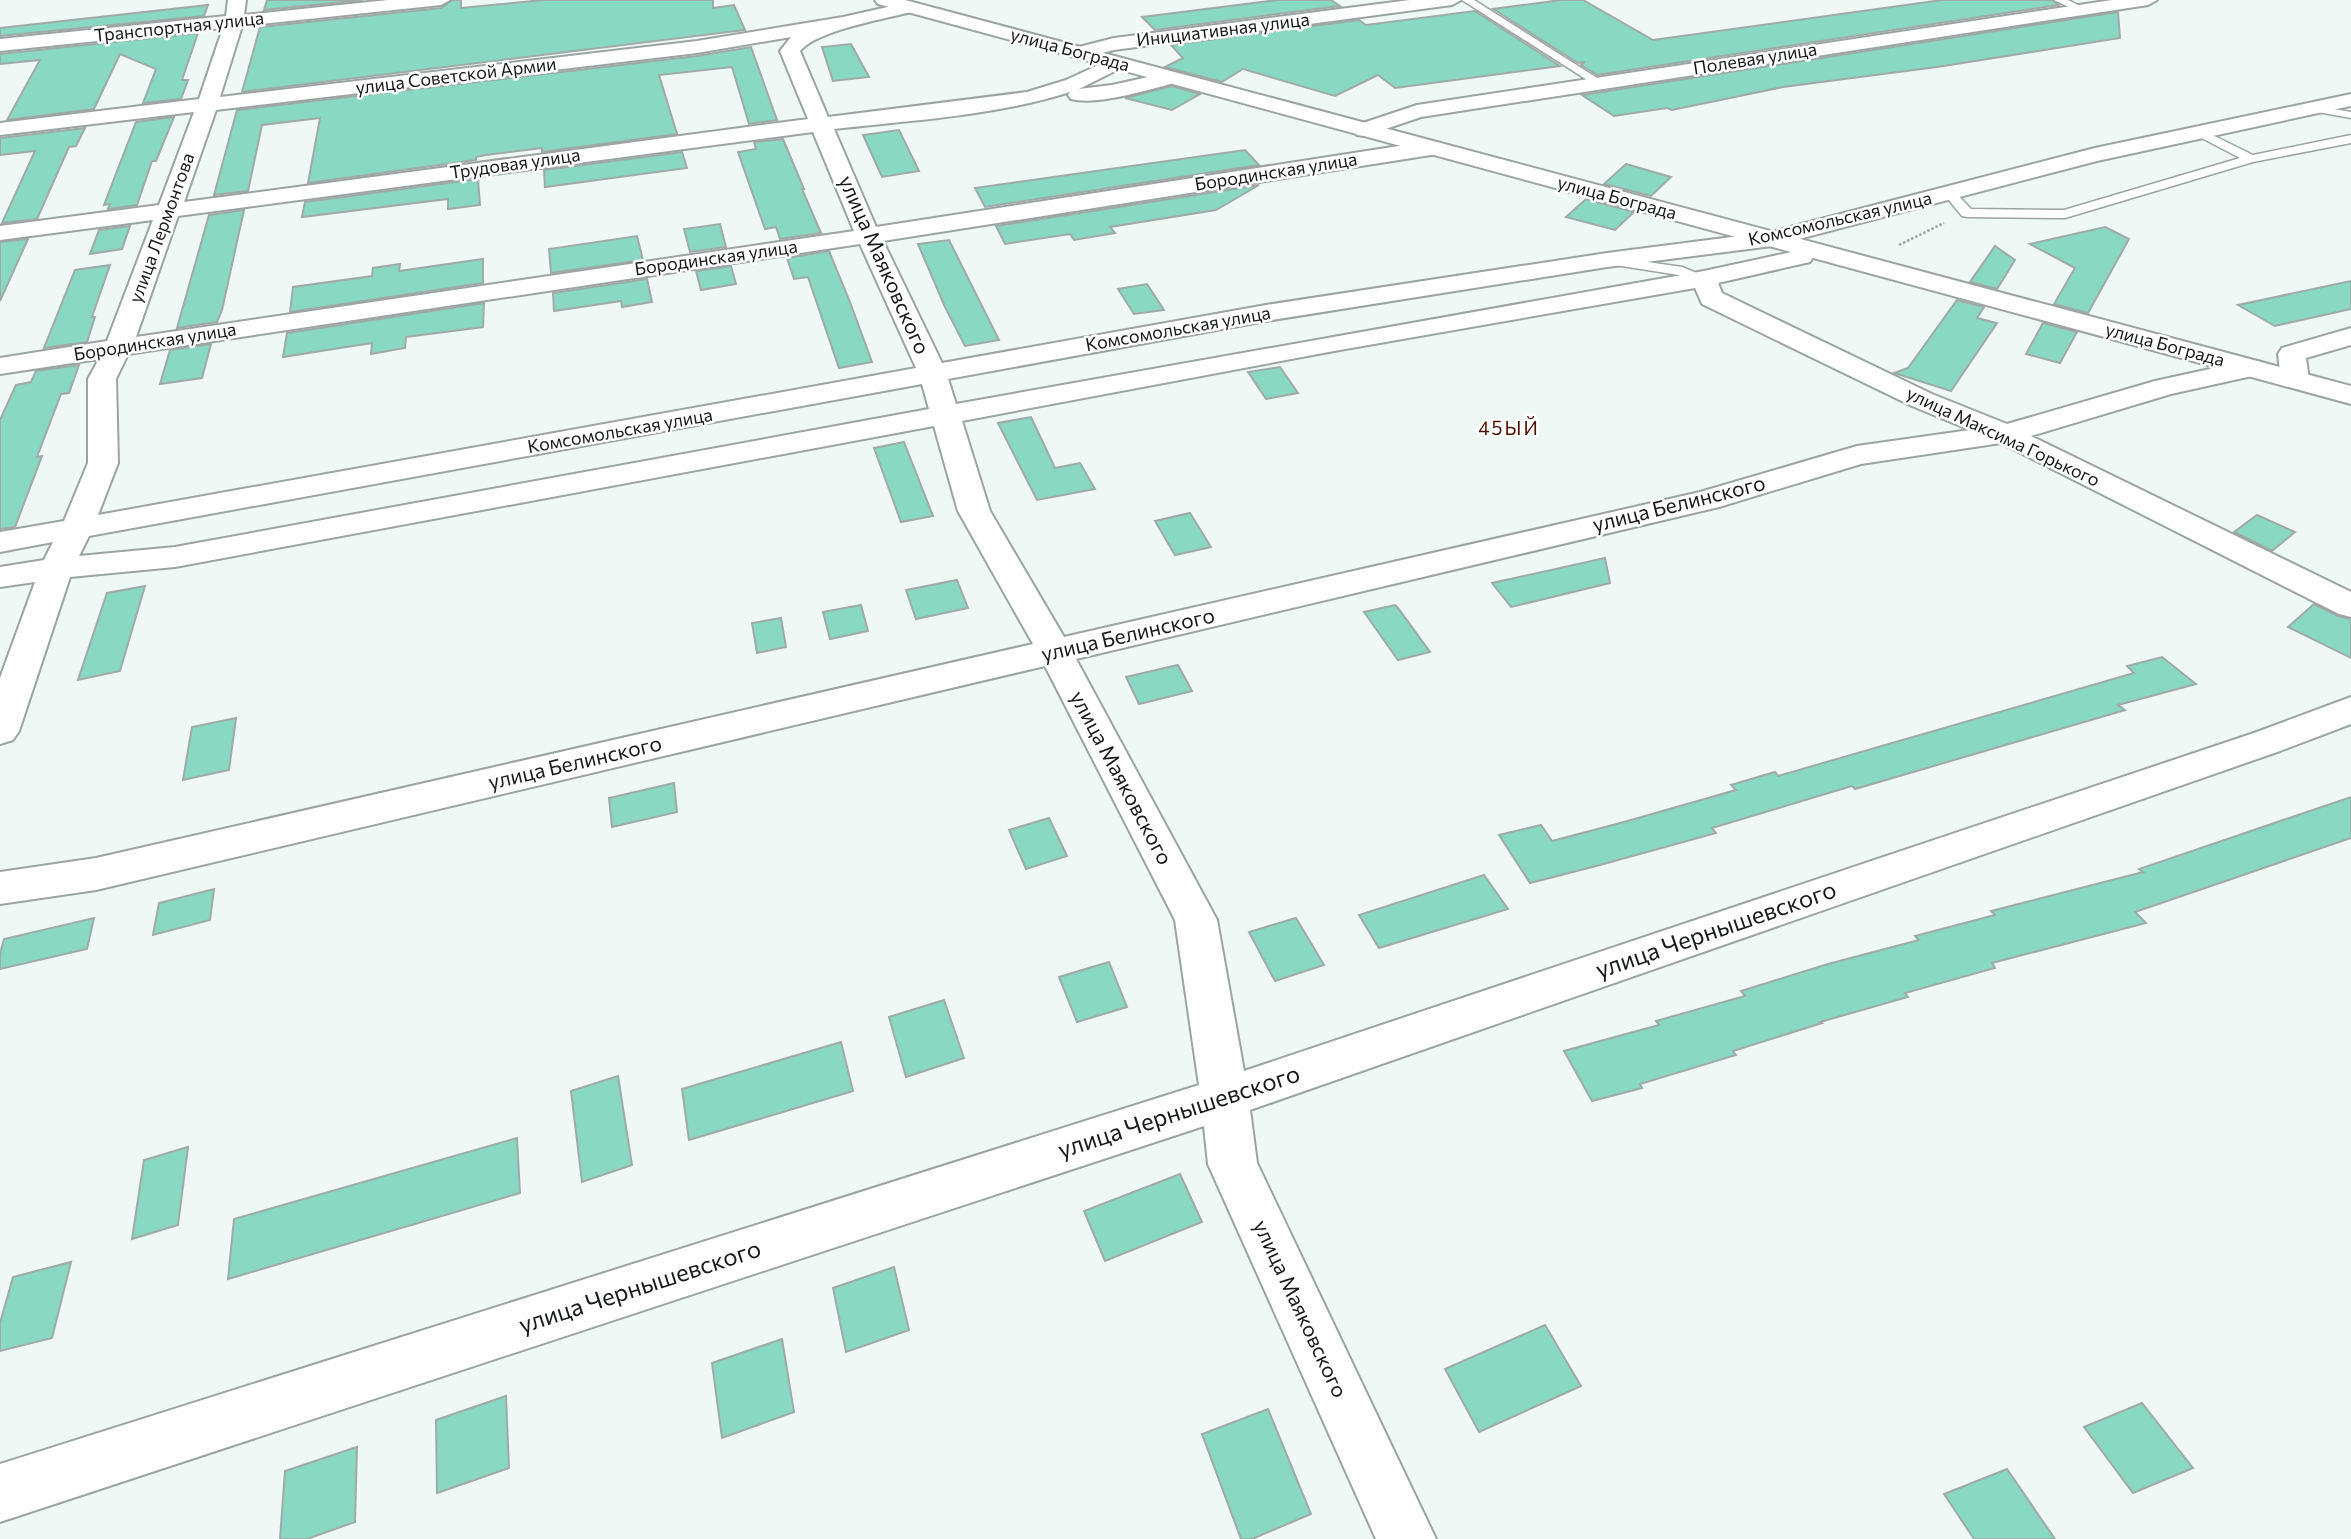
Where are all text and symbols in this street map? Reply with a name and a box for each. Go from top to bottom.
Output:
street label: Транспортная улица [93,6,265,46]
street label: Инициативная улица [1135,7,1311,51]
street label: улица Бограда [1008,23,1132,75]
street label: Полевая улица [1691,37,1818,79]
street label: улица Советской Армии [354,52,558,98]
street label: Трудовая улица [448,143,581,183]
street label: Бородинская улица [1193,147,1359,195]
street label: улица Лермонтова [124,150,198,306]
street label: улица Маяковского [835,171,936,358]
street label: улица Бограда [1555,171,1679,223]
street label: Комсомольская улица [1746,186,1934,250]
street label: Бородинская улица [633,235,799,279]
street label: Комсомольская улица [1084,301,1272,355]
street label: Бородинская улица [72,317,238,365]
street label: улица Бограда [2103,318,2227,370]
street label: улица Максима Горького [1903,382,2104,491]
street label: Комсомольская улица [526,403,714,457]
district label: 45ЫЙ [1478,416,1540,439]
street label: улица Белинского [1590,469,1768,536]
street label: улица Белинского [1039,601,1217,666]
street label: улица Маяковского [1066,686,1179,868]
street label: улица Белинского [486,729,664,794]
street label: улица Чернышевского [1591,874,1840,983]
street label: улица Чернышевского [1054,1058,1303,1163]
street label: улица Маяковского [1249,1216,1353,1401]
street label: улица Чернышевского [515,1233,764,1338]

